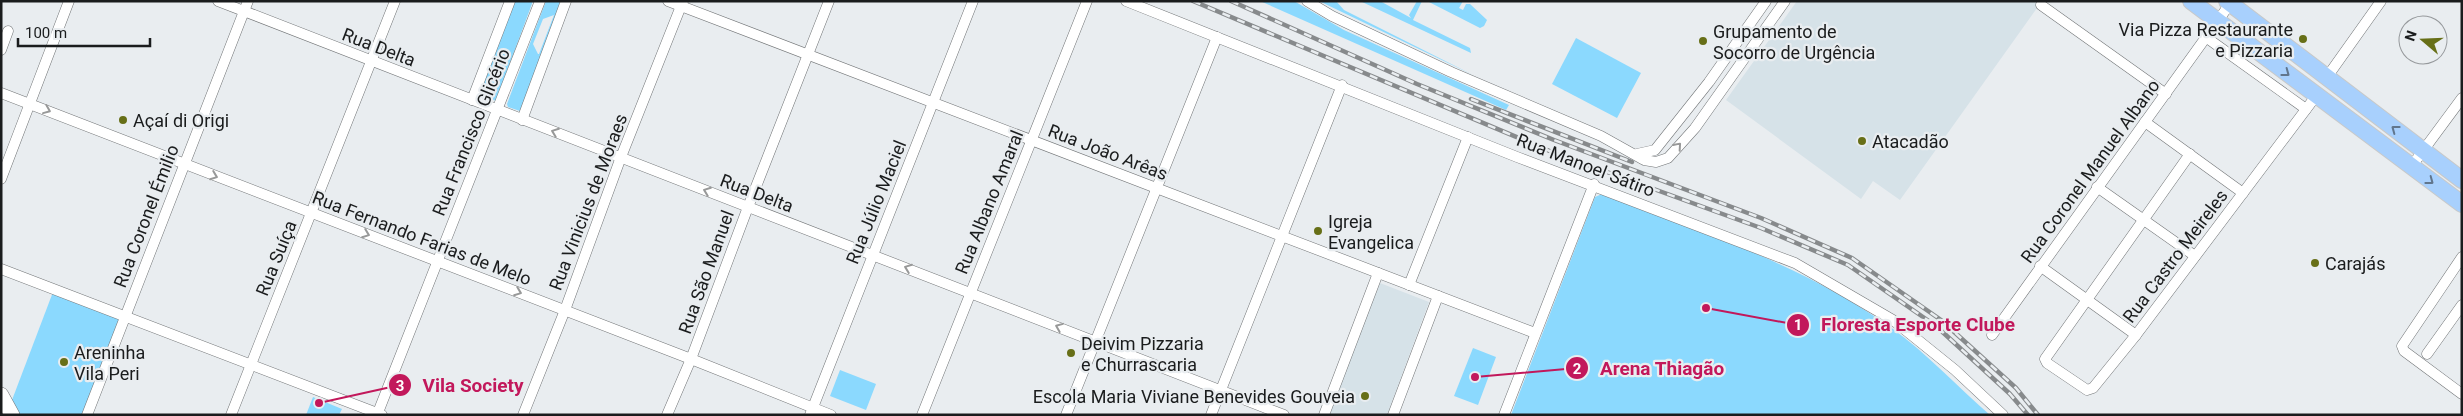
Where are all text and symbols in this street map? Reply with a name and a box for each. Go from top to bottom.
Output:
scale bar [18,15,150,47]
north arrow [2398,15,2448,65]
place label: Via Pizza Restaurante e Pizzaria [2119,19,2293,61]
place label: Grupamento de Socorro de Urgência [1713,21,1875,63]
street label: Rua Delta [339,23,419,71]
text: 100 m [25,24,67,42]
text: N [2402,28,2420,43]
marker: Via Pizza Restaurante e Pizzaria [2297,33,2309,45]
marker: Grupamento de Socorro de Urgência [1697,35,1709,47]
street label: Rua Francisco Glicério [428,45,514,219]
one-way arrow [2280,67,2290,76]
street label: Rua Coronel Manuel Albano [2016,75,2164,267]
one-way arrow [42,104,51,114]
place label: Açaí di Origi [133,110,229,131]
street label: Rua Vinicius de Moraes [545,111,631,293]
marker: Açaí di Origi [117,114,129,126]
street label: Rua João Arêas [1045,120,1171,184]
one-way arrow [2391,126,2401,135]
street label: Rua Albano Amaral [951,127,1027,277]
one-way arrow [551,128,560,138]
street label: Rua Manoel Sátiro [1514,129,1658,201]
place label: Atacadão [1872,131,1949,152]
marker: Atacadão [1856,135,1868,147]
street label: Rua Júlio Maciel [842,137,910,267]
street label: Rua Coronel Émilio [109,142,183,290]
one-way arrow [1672,143,1681,152]
street label: Rua Delta [717,169,797,217]
one-way arrow [209,170,218,180]
one-way arrow [2424,175,2434,184]
street label: Rua Castro Meireles [2118,185,2232,327]
street label: Rua Fernando Farias de Melo [310,186,534,290]
one-way arrow [703,187,712,197]
street label: Rua São Manuel [674,207,738,337]
place label: Igreja Evangelica [1328,211,1414,253]
street label: Rua Suíça [251,217,301,299]
marker: Igreja Evangelica [1312,225,1324,237]
one-way arrow [361,228,370,238]
place label: Carajás [2325,253,2385,274]
marker: Carajás [2309,257,2321,269]
one-way arrow [904,264,912,274]
one-way arrow [513,286,522,296]
callout: Floresta Esporte Clube [1786,308,2025,342]
text: Floresta Esporte Clube [1821,313,2015,336]
text: 1 [1794,316,1802,334]
one-way arrow [1055,323,1064,334]
place label: Deivim Pizzaria e Churrascaria [1081,333,1204,375]
place label: Areninha Vila Peri [74,342,145,384]
marker: Deivim Pizzaria e Churrascaria [1065,347,1077,359]
callout: Arena Thiagão [1565,351,1734,385]
marker: Areninha Vila Peri [58,356,70,368]
text: Arena Thiagão [1600,357,1724,380]
text: 2 [1573,360,1582,378]
callout: Vila Society [387,368,533,402]
text: Vila Society [423,374,524,397]
text: 3 [396,377,404,395]
place label: Escola Maria Viviane Benevides Gouveia [1033,386,1355,407]
marker: Escola Maria Viviane Benevides Gouveia [1359,390,1371,402]

